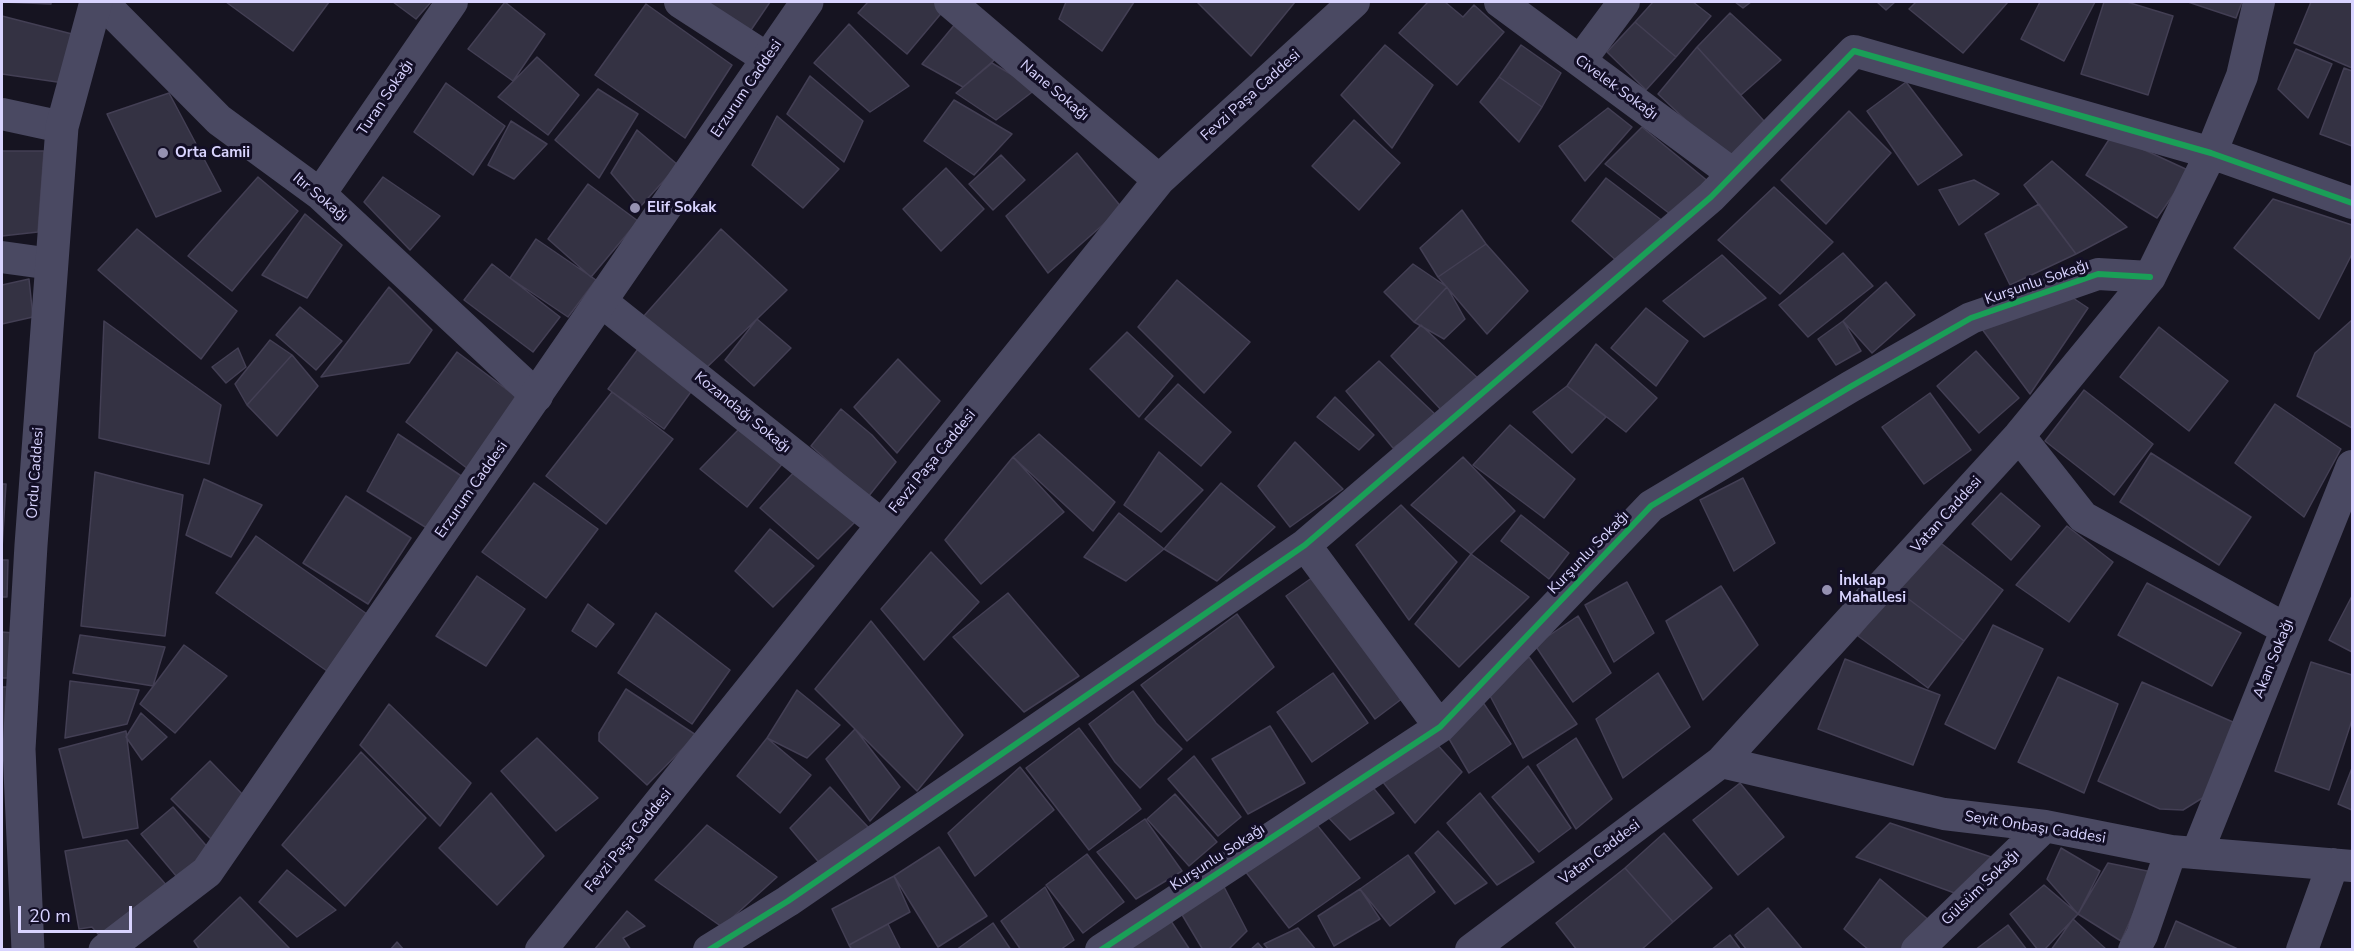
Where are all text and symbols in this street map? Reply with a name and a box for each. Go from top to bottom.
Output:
street label: Erzurum Caddesi [708,37,786,141]
street label: Fevzi Paşa Caddesi [1197,47,1305,145]
street label: Civelek Sokağı [1571,52,1661,124]
street label: Turan Sokağı [354,57,418,139]
street label: Nane Sokağı [1016,57,1092,125]
place label: Orta Camii [175,144,250,162]
marker: Orta Camii [156,146,170,160]
street label: Itır Sokağı [289,170,351,226]
place label: Elif Sokak [647,199,716,217]
marker: Elif Sokak [628,201,642,215]
street label: Kurşunlu Sokağı [1983,257,2091,309]
street label: Kozandağı Sokağı [690,369,794,457]
street label: Fevzi Paşa Caddesi [886,407,980,517]
street label: Ordu Caddesi [24,427,48,519]
street label: Erzurum Caddesi [432,438,512,542]
street label: Vatan Caddesi [1908,473,1986,557]
street label: Kurşunlu Sokağı [1545,508,1633,598]
place label: İnkılap Mahallesi [1839,572,1906,607]
marker: İnkılap Mahallesi [1820,583,1834,597]
street label: Akan Sokağı [2250,617,2298,701]
street label: Fevzi Paşa Caddesi [582,786,676,896]
street label: Seyit Onbaşı Caddesi [1963,808,2107,848]
street label: Vatan Caddesi [1556,817,1644,889]
street label: Kurşunlu Sokağı [1167,821,1269,895]
street label: Gülsüm Sokağı [1938,846,2024,930]
scale bar [21,894,135,932]
text: 20 m [29,904,71,928]

